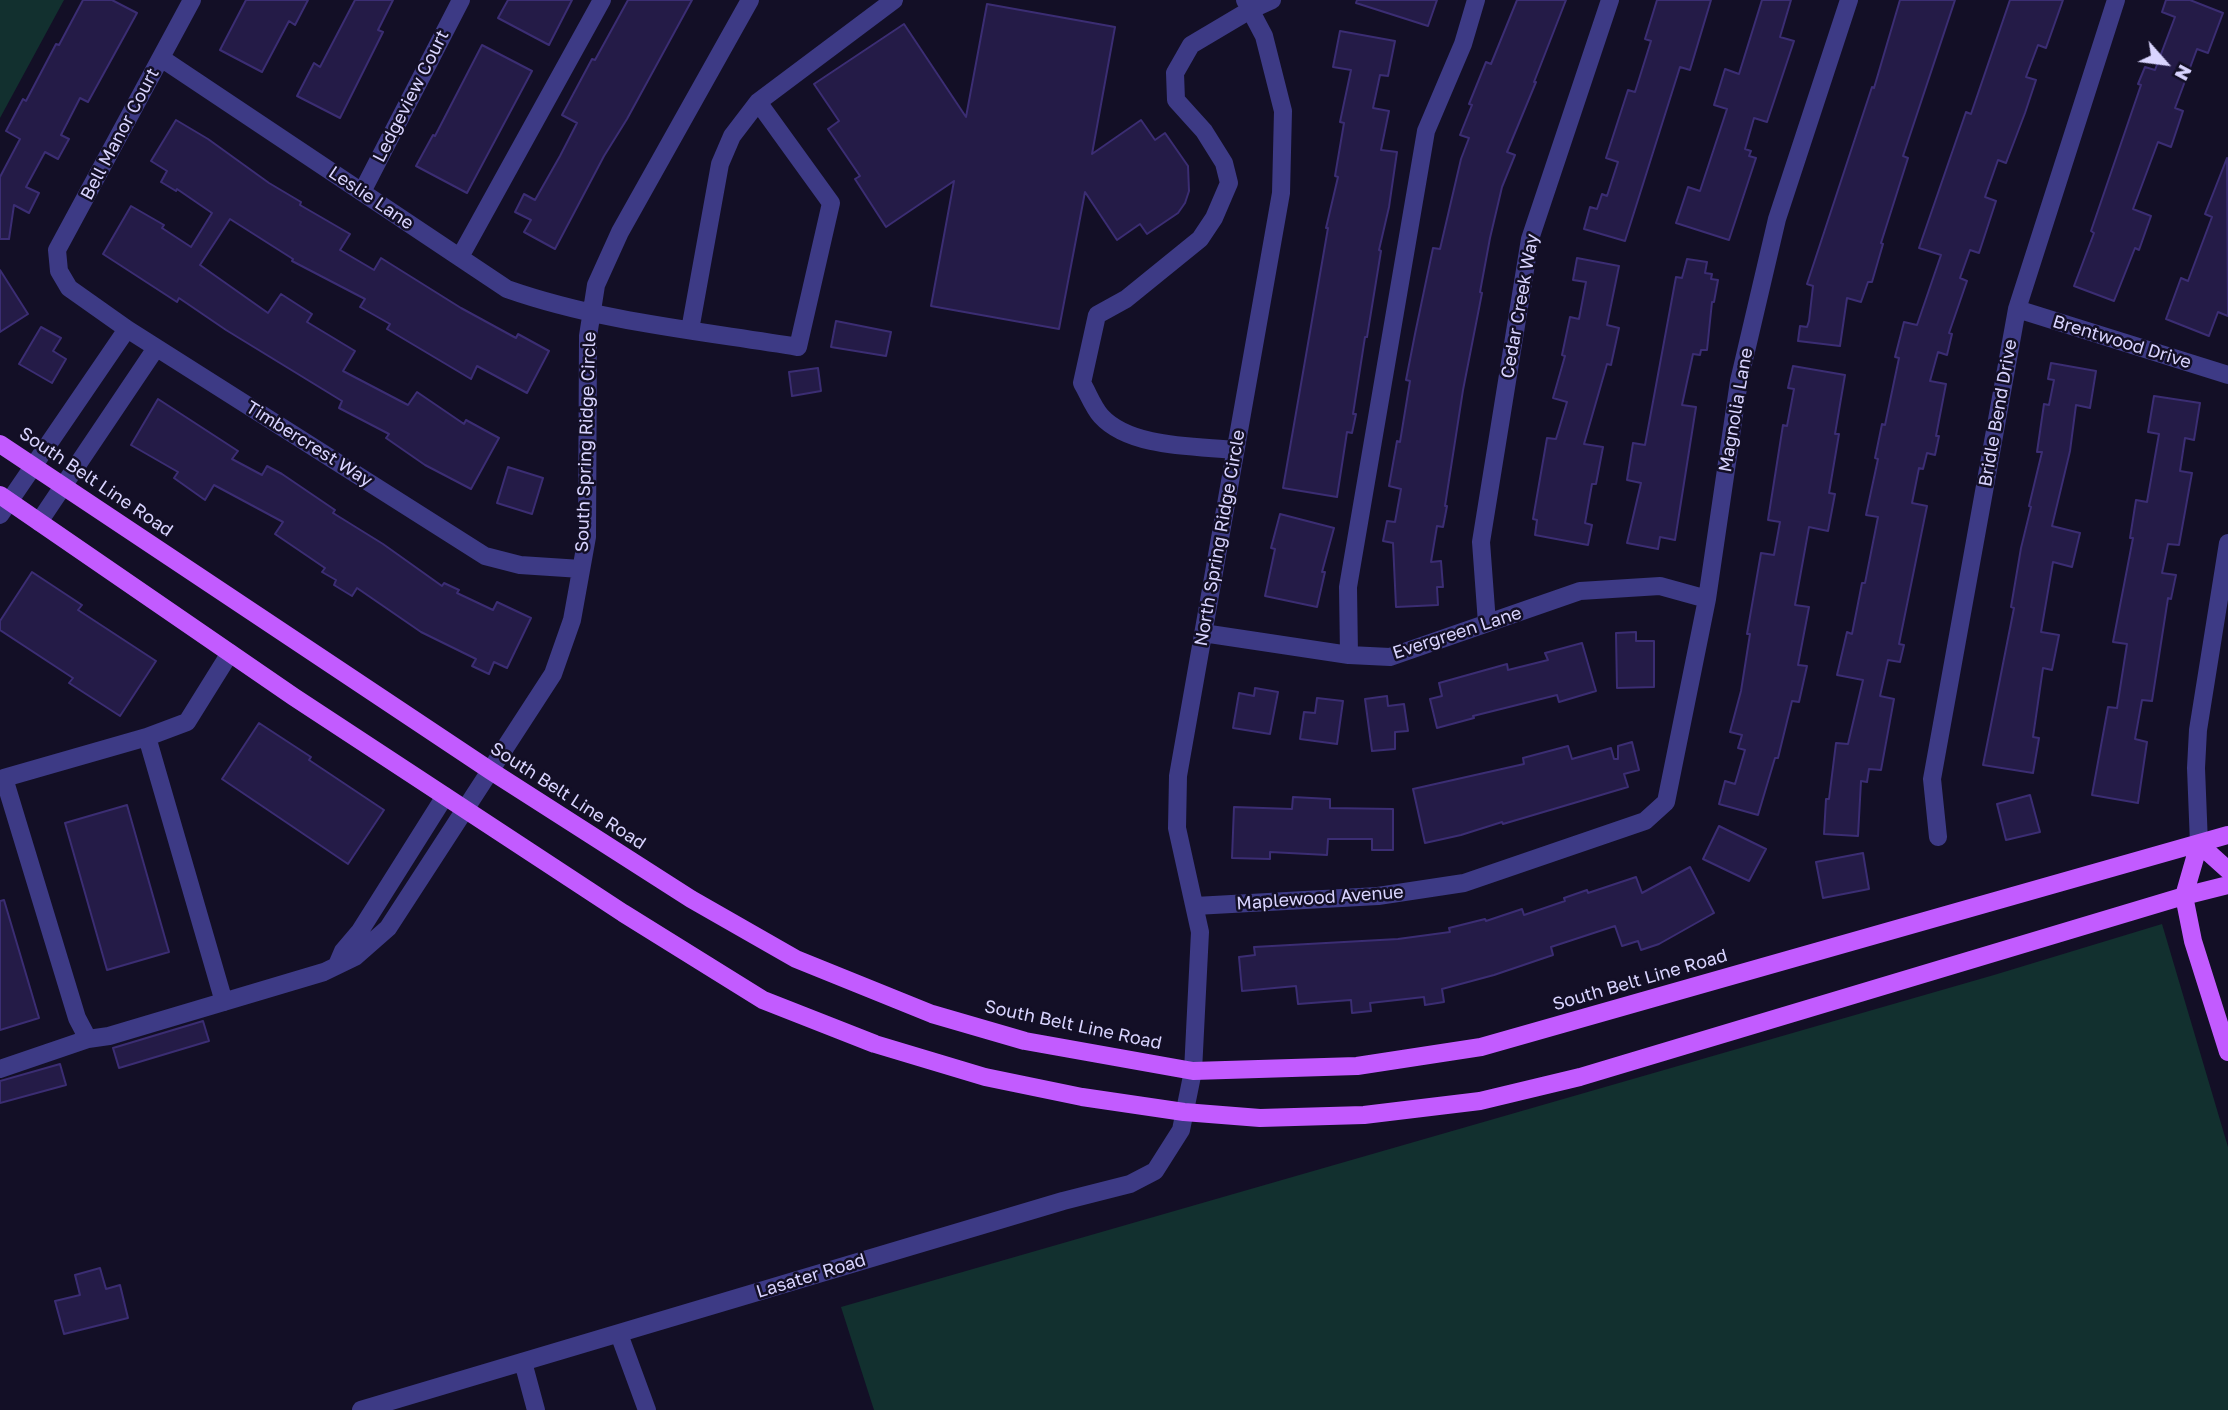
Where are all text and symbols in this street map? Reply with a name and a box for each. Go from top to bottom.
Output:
street label: Ledgeview Court [368,26,454,166]
north arrow [2130,28,2200,98]
text: N [2170,61,2198,85]
street label: Bell Manor Court [76,64,164,204]
street label: Leslie Lane [324,162,418,234]
street label: Cedar Creek Way [1497,232,1543,380]
street label: Brentwood Drive [2050,311,2194,373]
street label: South Spring Ridge Circle [571,331,601,553]
street label: Bridle Bend Drive [1974,338,2022,488]
street label: Magnolia Lane [1714,346,1758,474]
street label: Timbercrest Way [242,396,376,492]
street label: South Belt Line Road [15,423,177,541]
street label: North Spring Ridge Circle [1190,428,1250,648]
street label: Evergreen Lane [1390,602,1524,664]
street label: South Belt Line Road [486,738,650,854]
street label: Maplewood Avenue [1236,881,1404,915]
street label: South Belt Line Road [1550,945,1730,1015]
street label: South Belt Line Road [982,996,1164,1054]
street label: Lasater Road [754,1249,868,1303]

